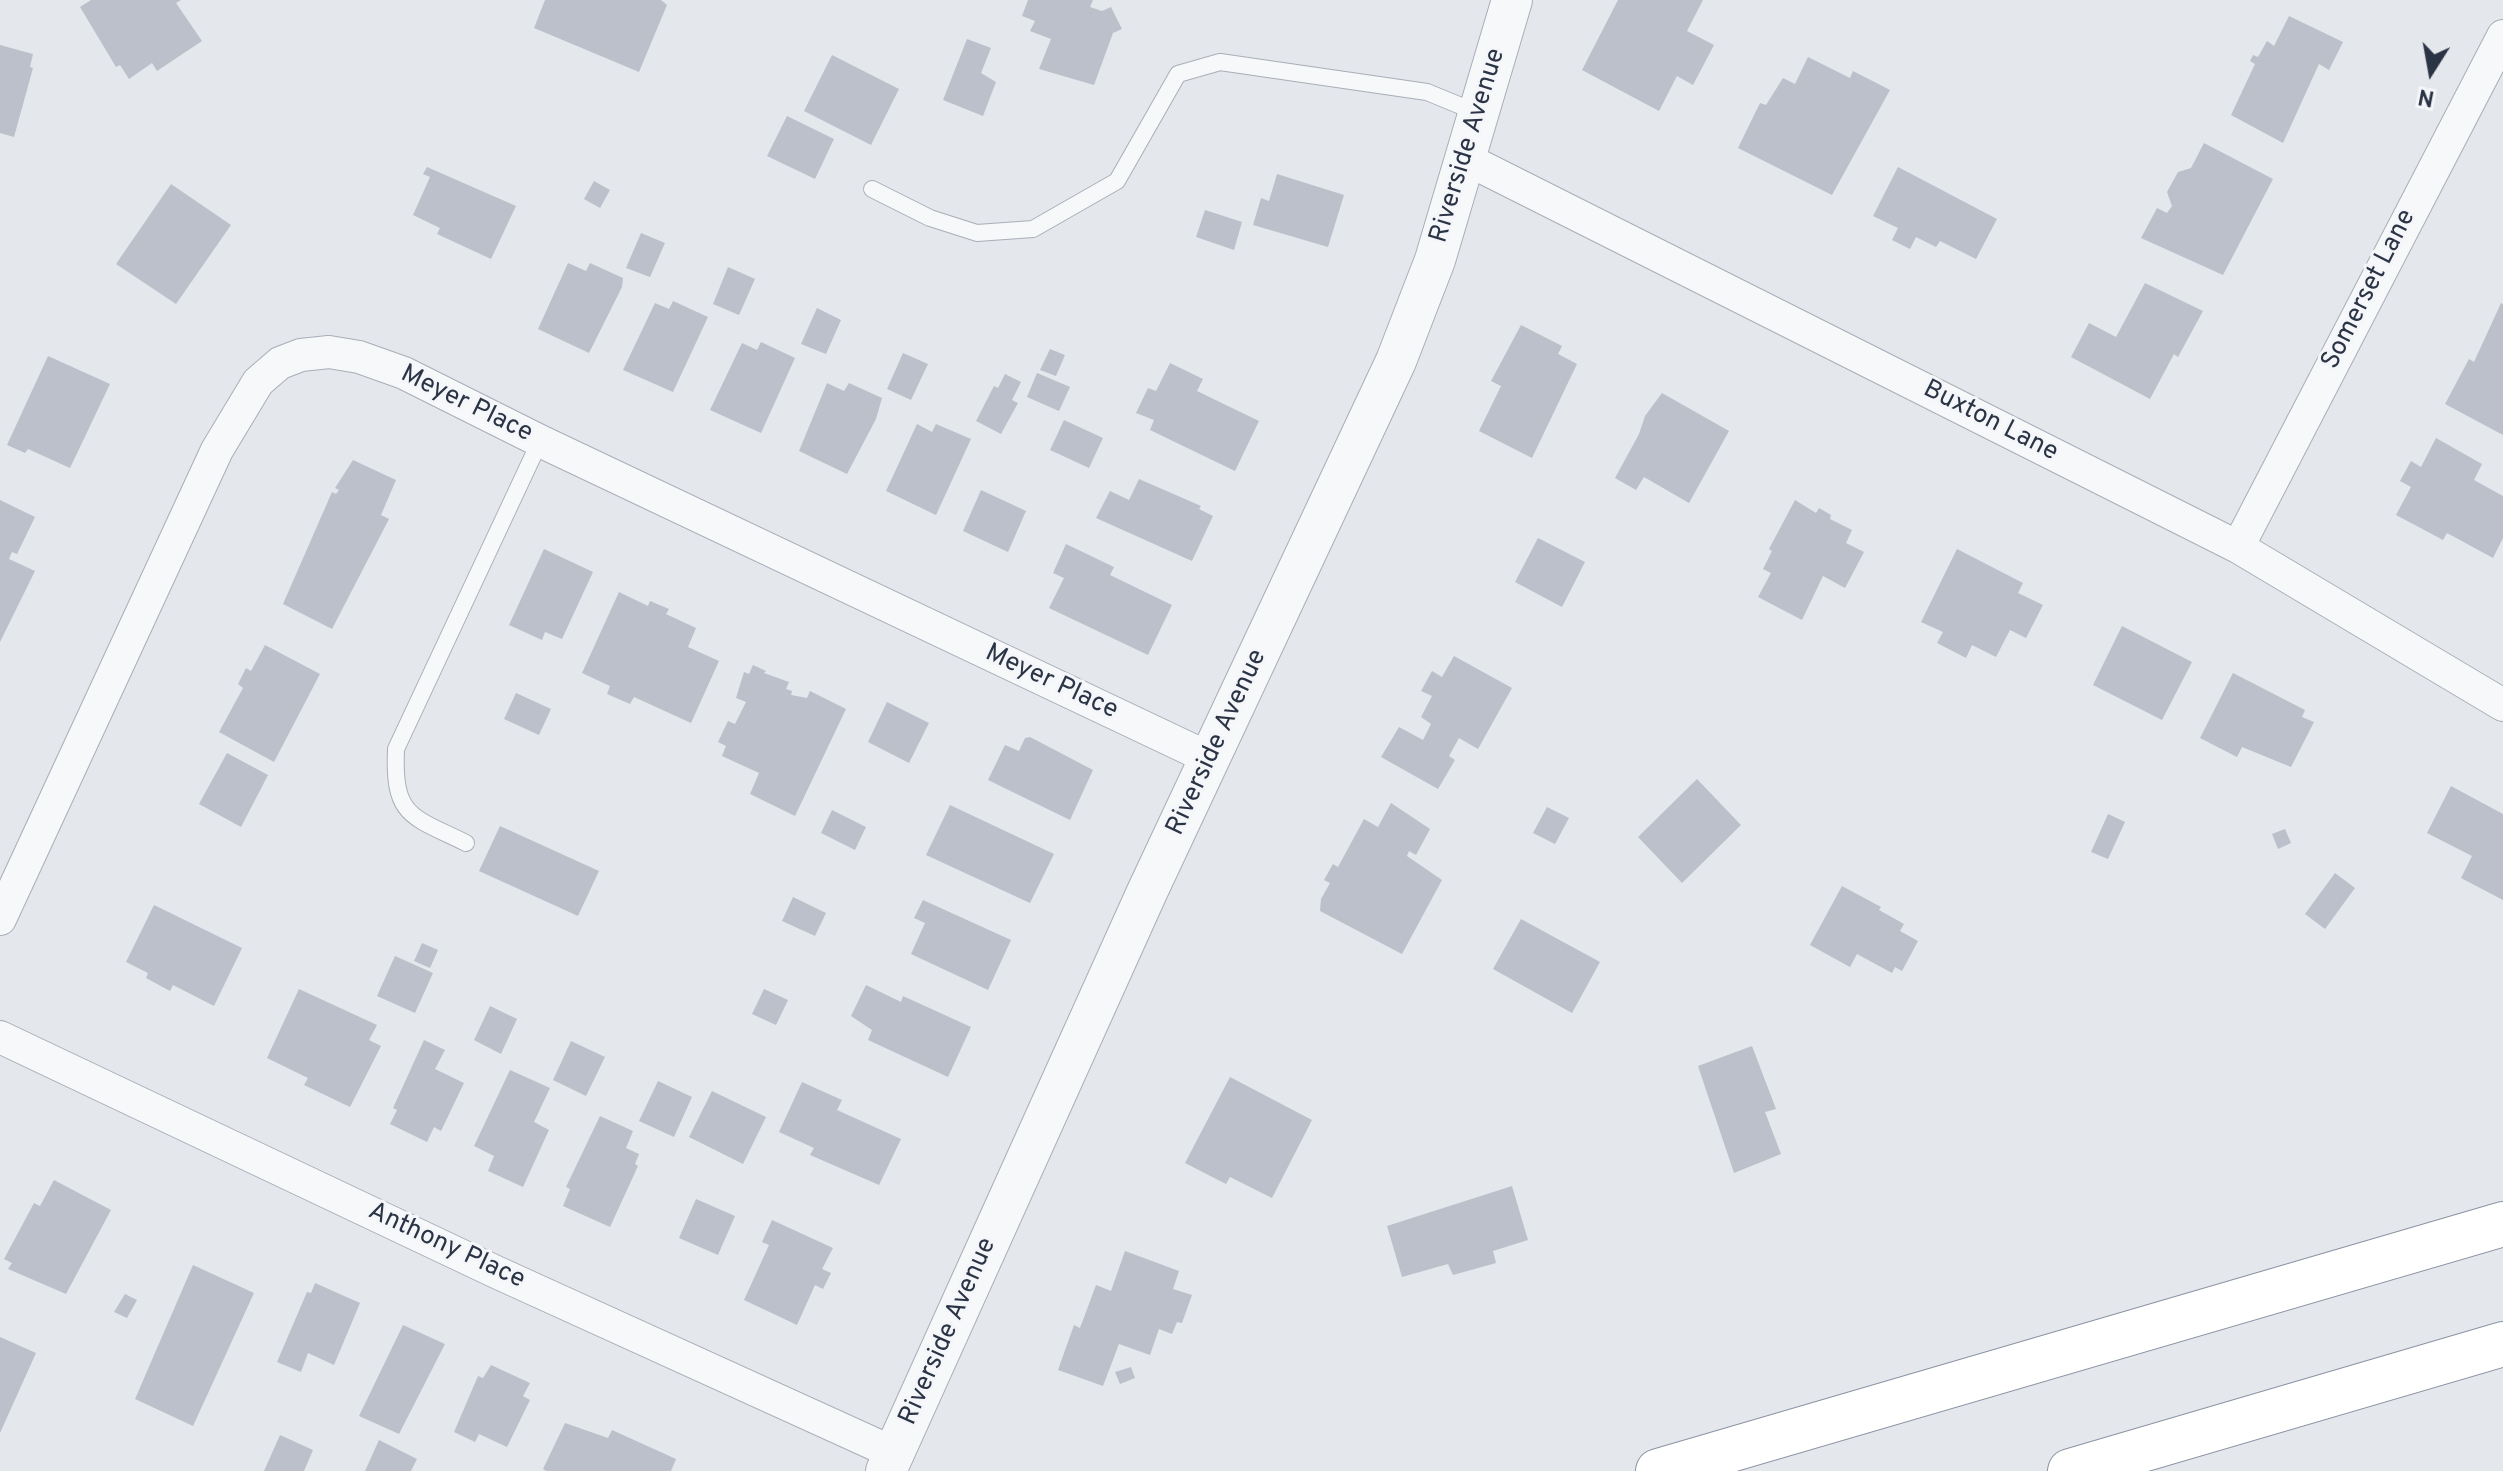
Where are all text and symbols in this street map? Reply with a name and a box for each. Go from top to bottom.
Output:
north arrow [2391,32,2471,112]
street label: Riverside Avenue [1425,45,1513,247]
text: N [2416,81,2437,111]
street label: Somerset Lane [2316,205,2424,375]
street label: Meyer Place [395,360,537,450]
street label: Buxton Lane [1917,375,2063,469]
street label: Meyer Place [980,639,1122,727]
street label: Riverside Avenue [1161,645,1275,841]
street label: Anthony Place [363,1197,529,1297]
street label: Riverside Avenue [894,1234,1004,1430]

